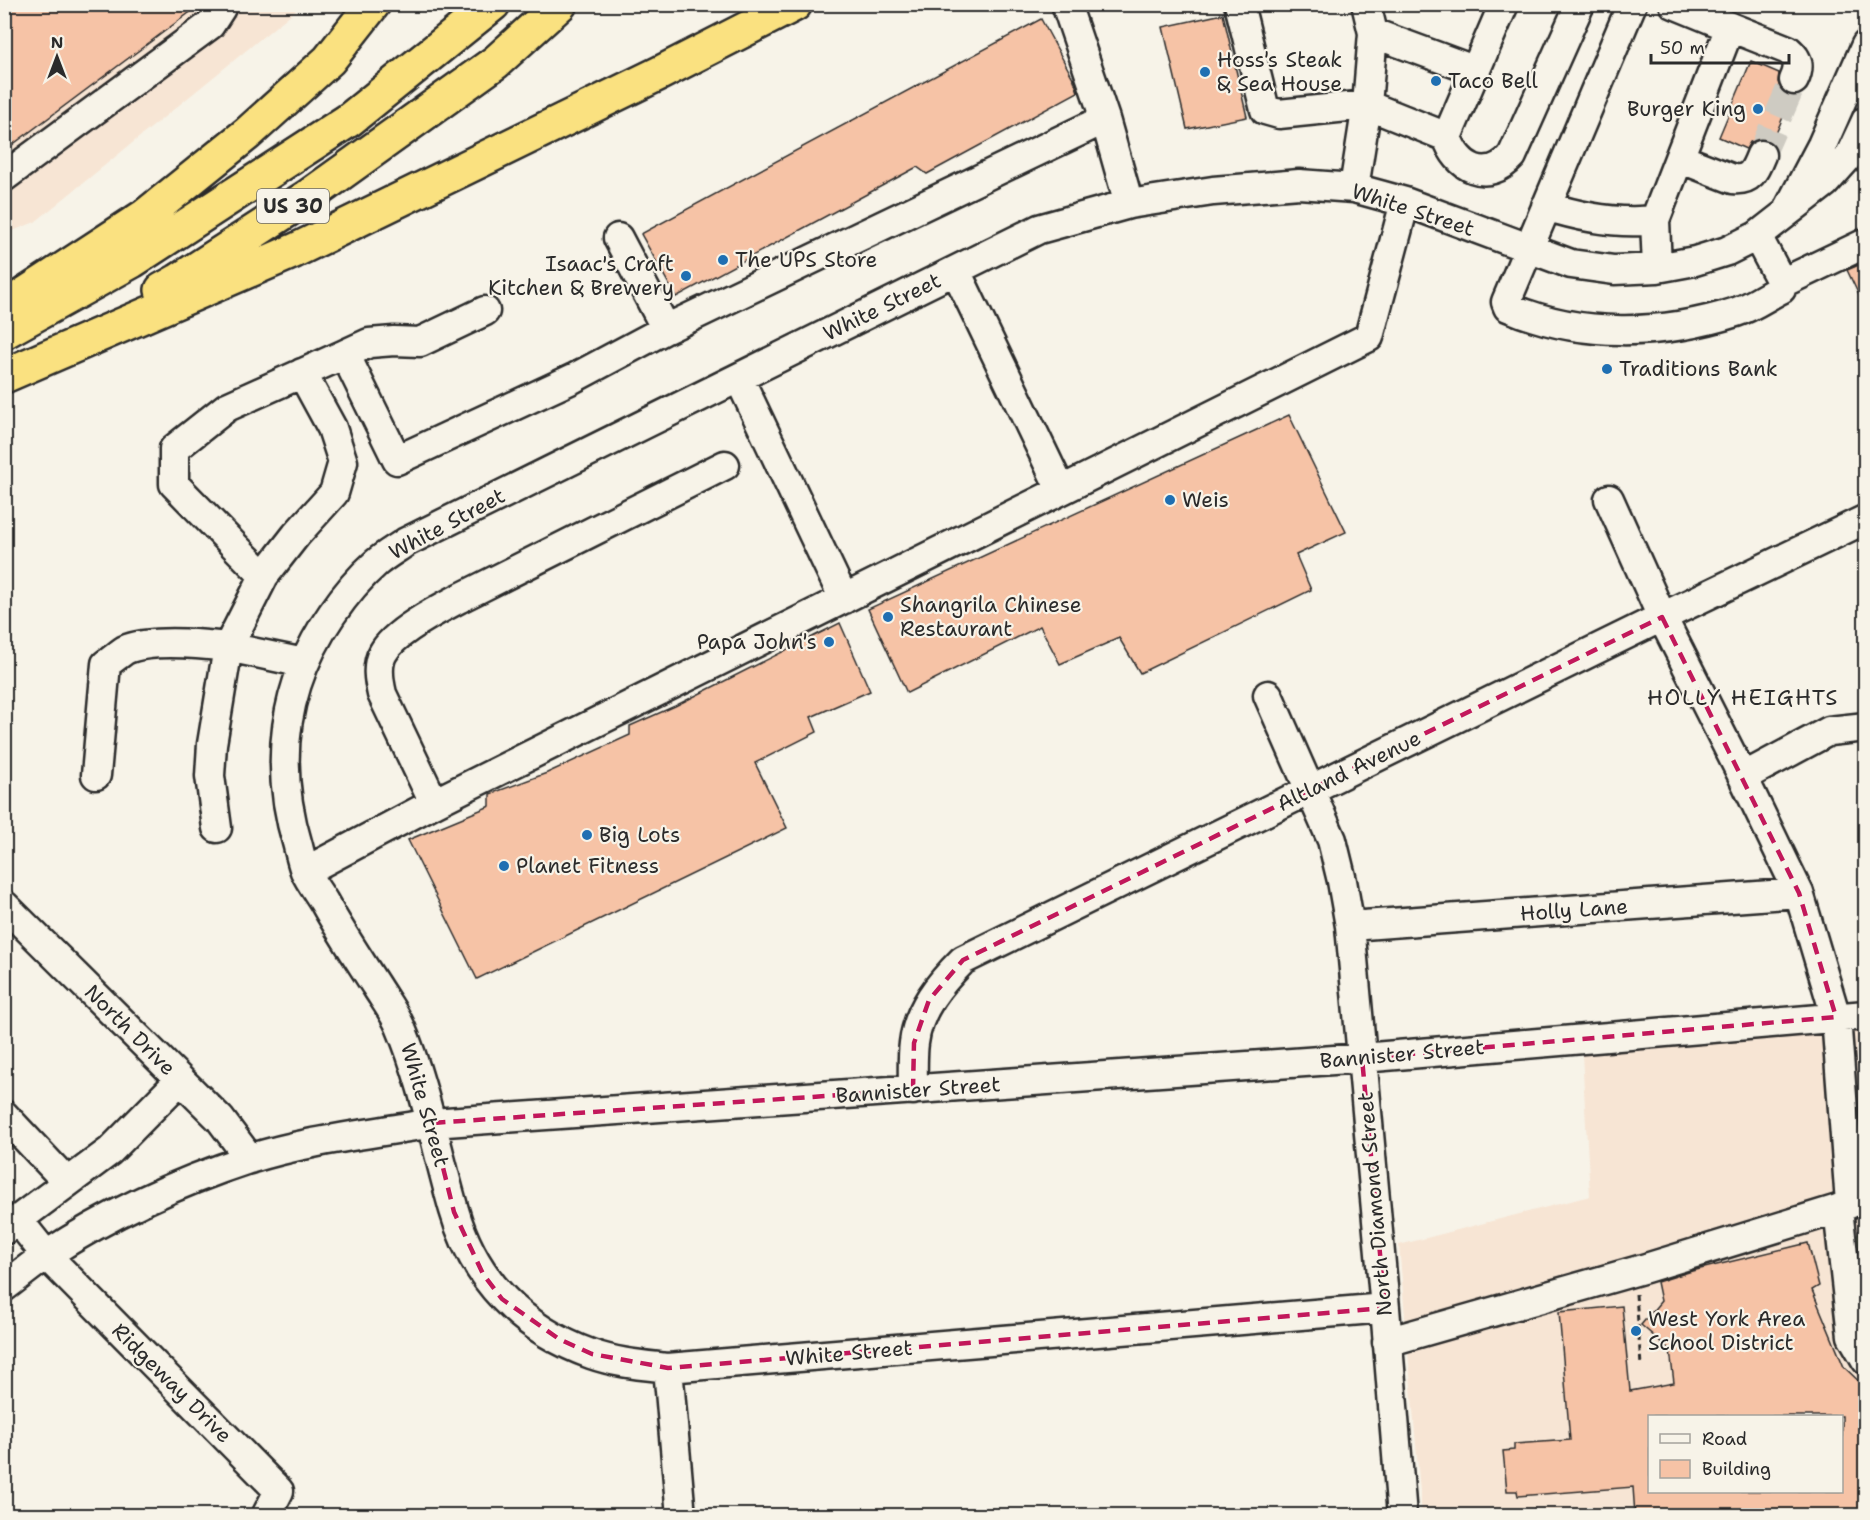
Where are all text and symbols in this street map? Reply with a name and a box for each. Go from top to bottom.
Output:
north arrow [27,27,87,87]
scale bar [1651,27,1789,65]
text: N [51,32,63,53]
text: 50 m [1660,36,1705,60]
place label: Hoss's Steak & Sea House [1217,46,1342,98]
marker: Hoss's Steak & Sea House [1198,65,1212,79]
place label: Taco Bell [1448,67,1539,95]
marker: Taco Bell [1429,74,1443,88]
place label: Burger King [1627,95,1746,123]
marker: Burger King [1751,102,1765,116]
street label: White Street [1348,177,1478,243]
road number: US 30 [257,189,329,223]
place label: The UPS Store [735,246,877,274]
place label: Isaac's Craft Kitchen & Brewery [488,250,674,302]
marker: The UPS Store [716,253,730,267]
street label: White Street [819,266,945,348]
marker: Isaac's Craft Kitchen & Brewery [679,269,693,283]
place label: Traditions Bank [1619,355,1778,383]
marker: Traditions Bank [1600,362,1614,376]
street label: White Street [384,482,510,566]
place label: Weis [1182,486,1229,514]
marker: Weis [1163,493,1177,507]
place label: Shangrila Chinese Restaurant [900,591,1082,643]
marker: Shangrila Chinese Restaurant [881,610,895,624]
place label: Papa John's [697,628,817,656]
marker: Papa John's [822,635,836,649]
district label: HOLLY HEIGHTS [1647,683,1839,712]
street label: Altland Avenue [1272,724,1426,818]
place label: Big Lots [599,821,680,849]
marker: Big Lots [580,828,594,842]
place label: Planet Fitness [516,852,659,880]
marker: Planet Fitness [497,859,511,873]
street label: Holly Lane [1519,892,1629,928]
street label: North Drive [78,978,182,1082]
street label: Bannister Street [1319,1033,1485,1075]
street label: White Street [394,1040,456,1170]
street label: Bannister Street [835,1070,1001,1110]
street label: North Diamond Street [1351,1091,1399,1317]
place label: West York Area School District [1648,1305,1805,1357]
street label: Ridgeway Drive [106,1317,238,1449]
marker: West York Area School District [1629,1324,1643,1338]
street label: White Street [784,1333,914,1373]
legend [1648,1415,1843,1493]
text: Road [1702,1427,1747,1451]
text: Building [1702,1457,1771,1481]

